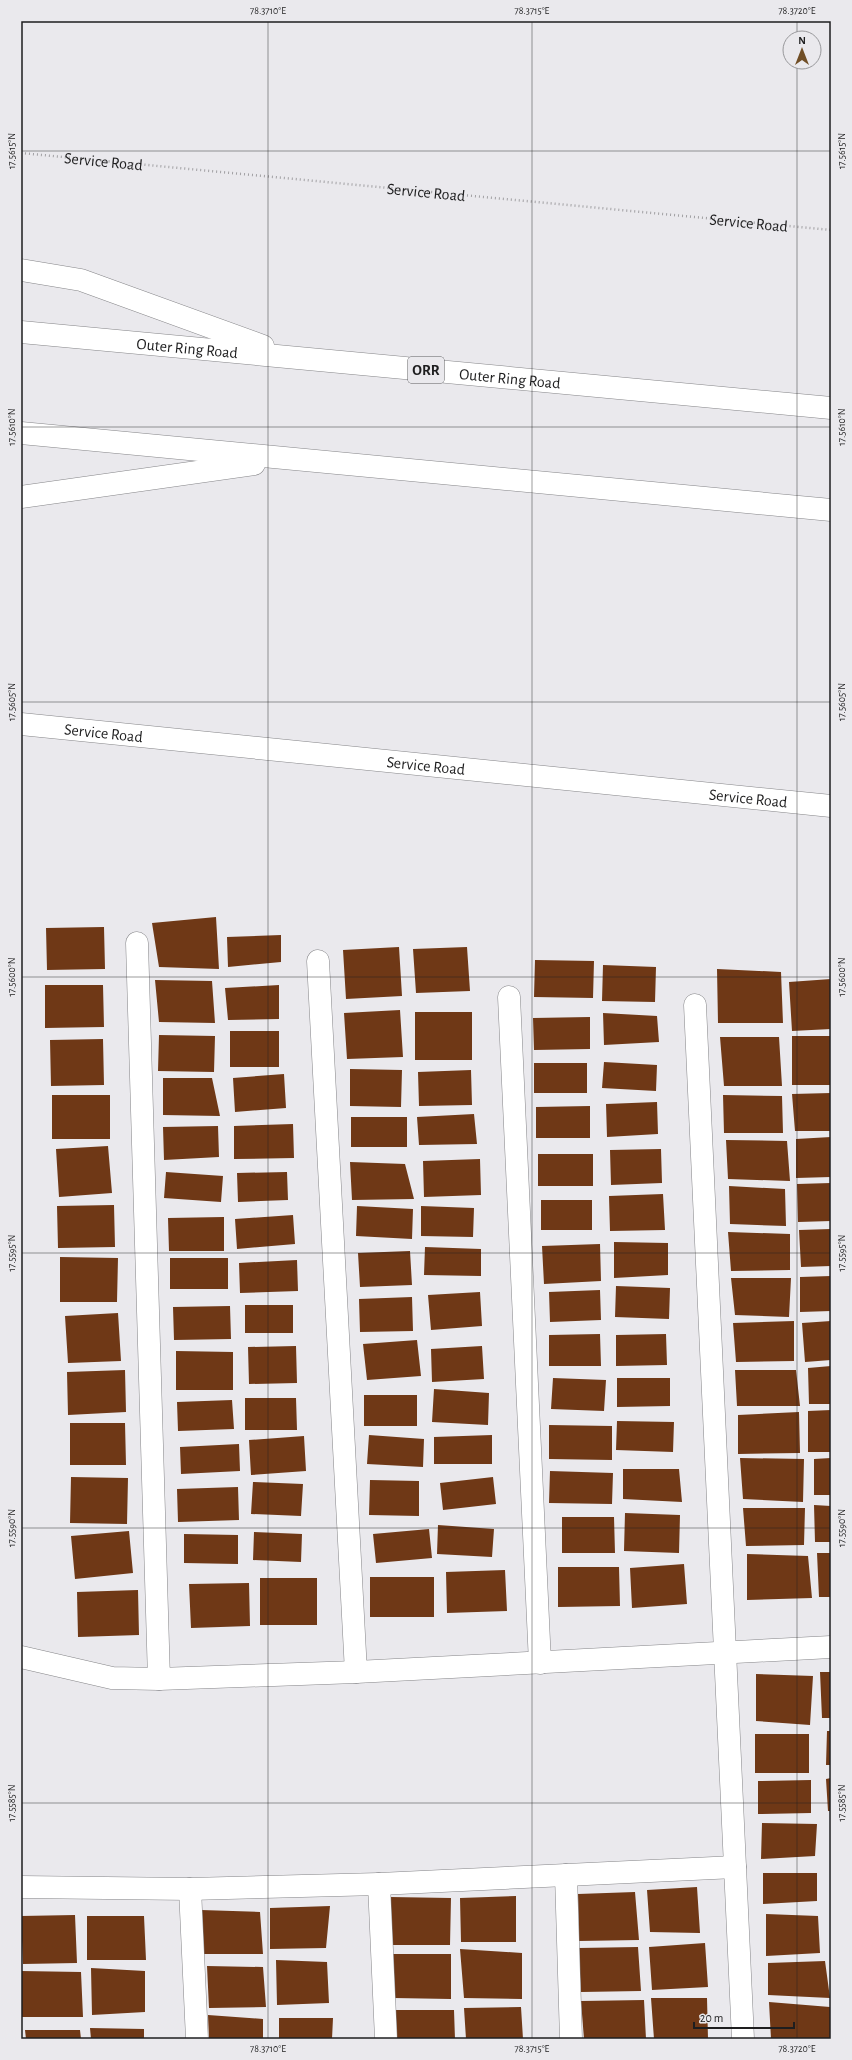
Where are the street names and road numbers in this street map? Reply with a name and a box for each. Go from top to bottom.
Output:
street label: Service Road [64,150,143,174]
street label: Service Road [386,181,466,204]
street label: Service Road [709,211,789,235]
street label: Outer Ring Road [136,336,239,361]
road number: ORR [408,357,444,383]
street label: Outer Ring Road [458,366,561,392]
street label: Service Road [64,721,143,745]
street label: Service Road [386,754,466,778]
street label: Service Road [708,787,788,811]

